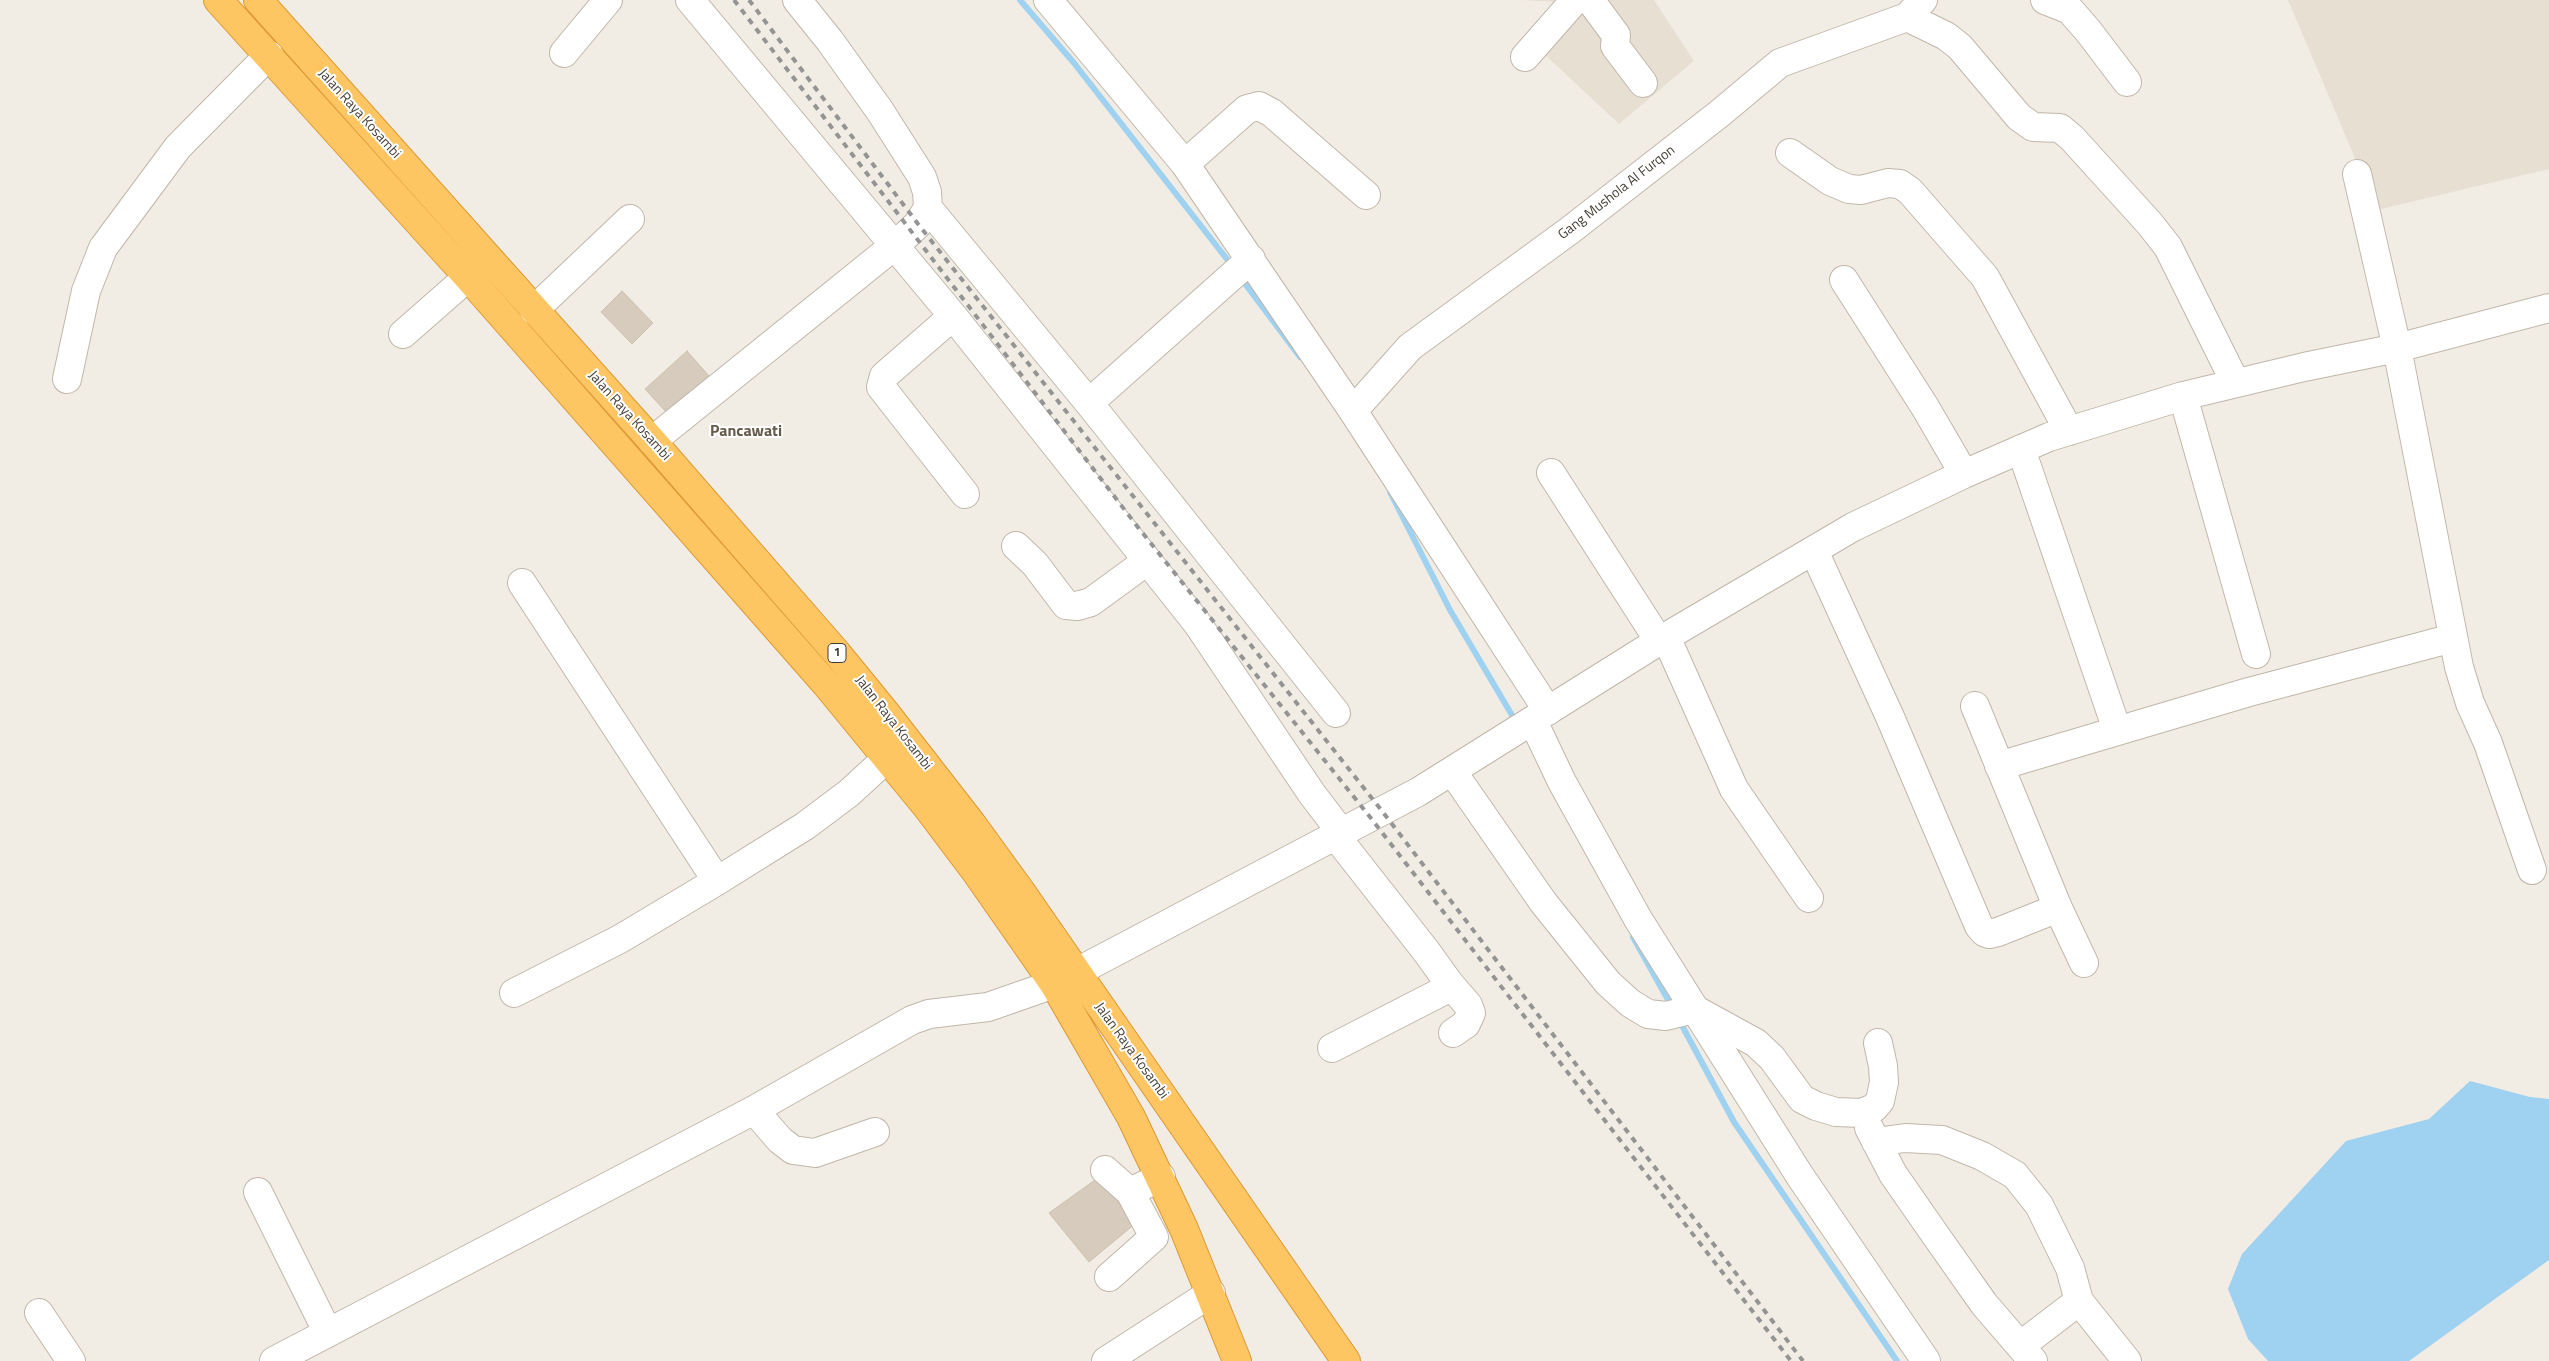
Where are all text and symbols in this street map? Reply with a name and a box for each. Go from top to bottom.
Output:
street label: Jalan Raya Kosambi [314,66,404,162]
street label: Gang Mushola Al Furqon [1555,142,1679,244]
street label: Jalan Raya Kosambi [584,368,674,464]
district label: Pancawati [710,422,782,442]
road number: 1 [828,644,846,662]
street label: Jalan Raya Kosambi [851,673,935,773]
street label: Jalan Raya Kosambi [1090,1000,1172,1102]

